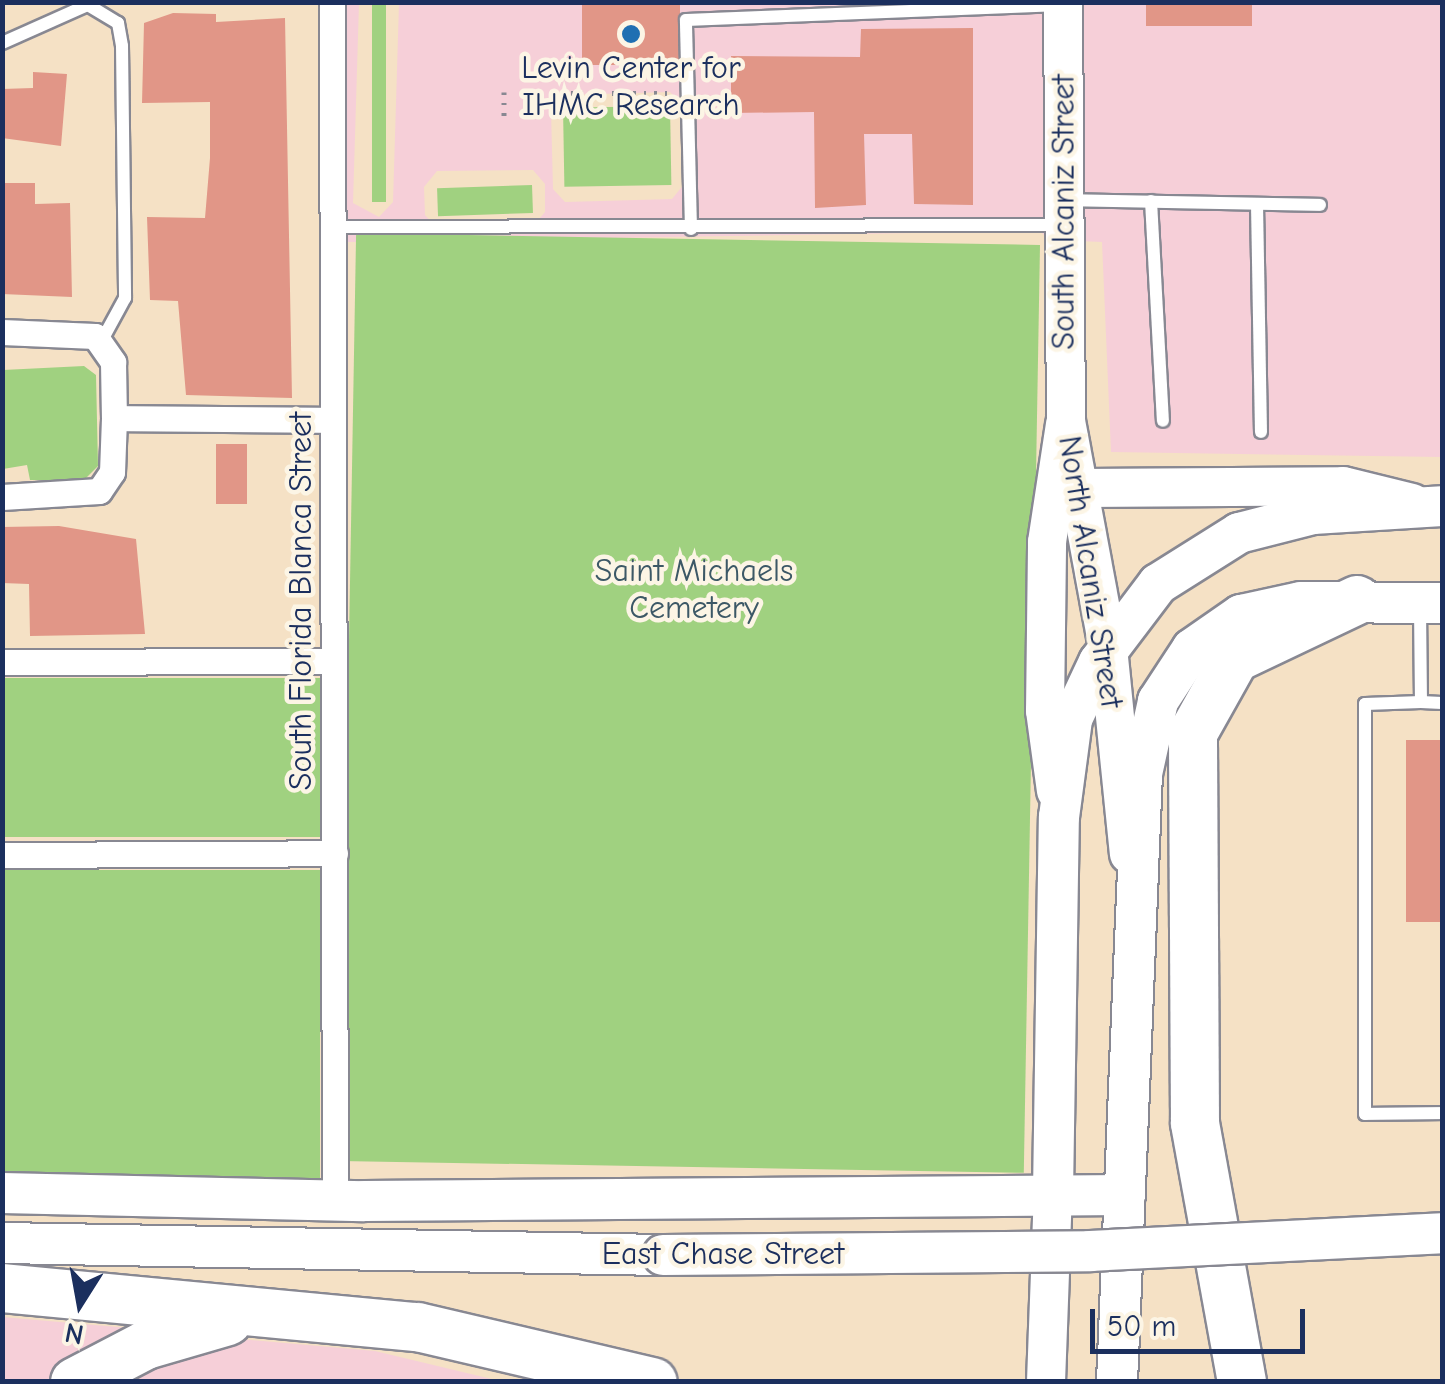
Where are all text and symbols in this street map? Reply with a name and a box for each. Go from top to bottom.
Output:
marker: Levin Center for IHMC Research [620,23,642,45]
place label: Levin Center for IHMC Research [521,50,741,125]
street label: South Alcaniz Street [1045,74,1083,350]
street label: South Florida Blanca Street [282,412,320,790]
street label: North Alcaniz Street [1050,433,1130,711]
park label: Saint Michaels Cemetery [595,553,793,628]
street label: East Chase Street [602,1235,844,1273]
north arrow [30,1254,130,1354]
scale bar [1095,1289,1310,1351]
text: 50 m [1107,1309,1176,1344]
text: N [62,1316,86,1351]

